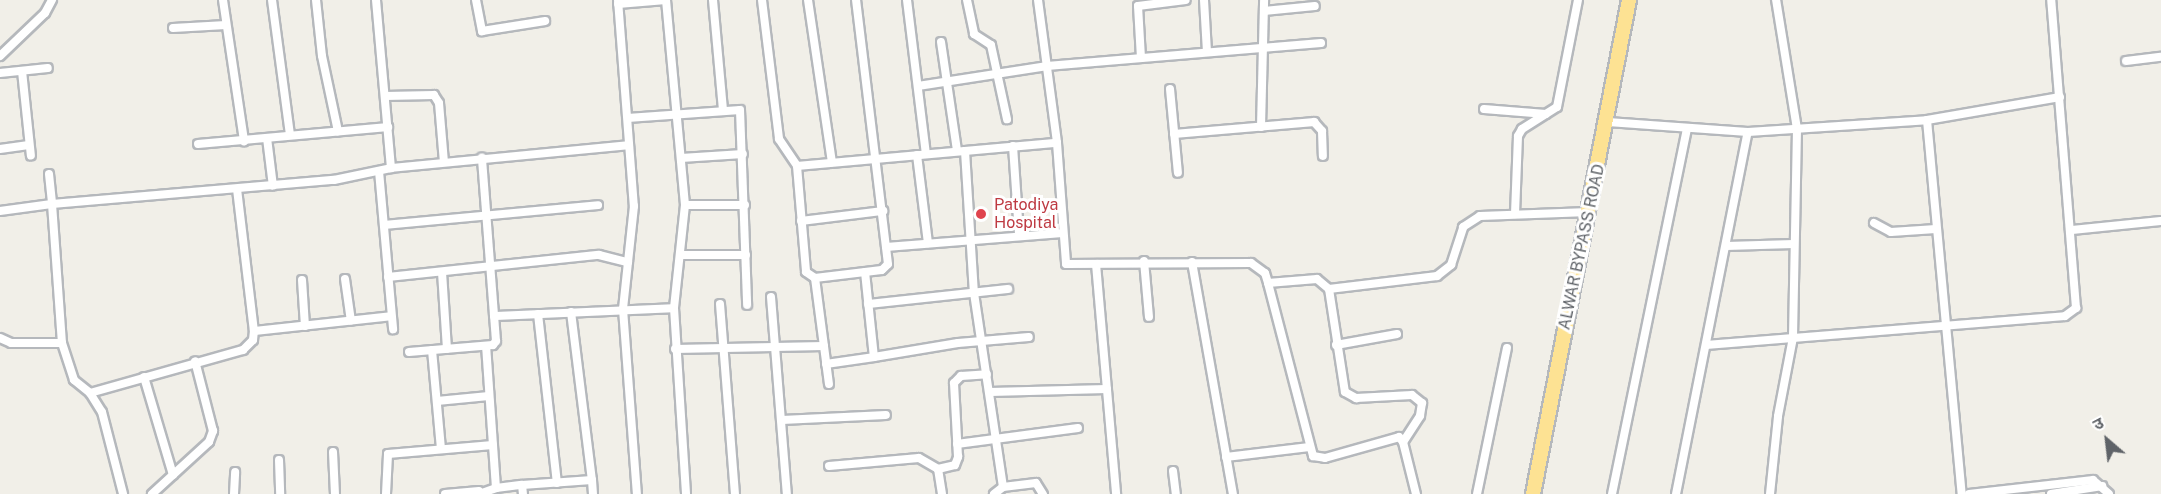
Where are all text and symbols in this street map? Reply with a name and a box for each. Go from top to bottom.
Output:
street label: ALWAR BYPASS ROAD [1555,162,1609,332]
place label: Patodiya Hospital [994,195,1058,233]
marker: Patodiya Hospital [972,205,990,223]
north arrow [2077,410,2137,470]
text: उ [2090,413,2107,434]

